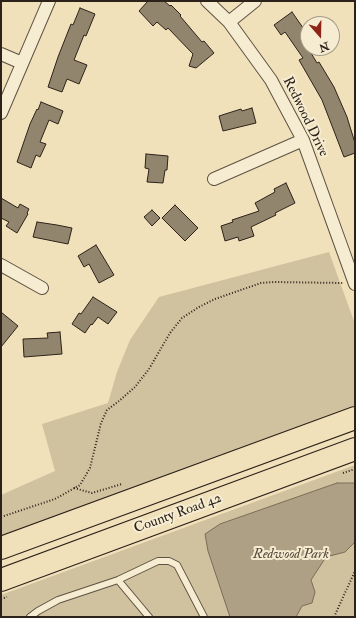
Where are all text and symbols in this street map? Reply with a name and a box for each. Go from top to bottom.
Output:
north arrow [300,16,340,56]
text: N [317,39,331,55]
street label: Redwood Drive [278,74,332,160]
street label: County Road 42 [132,490,224,538]
park label: Redwood Park [253,547,329,563]

